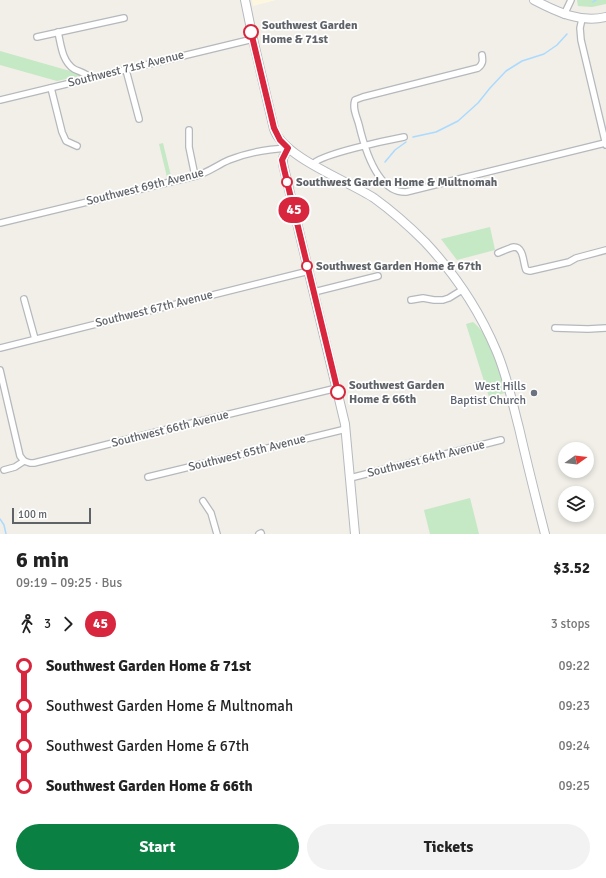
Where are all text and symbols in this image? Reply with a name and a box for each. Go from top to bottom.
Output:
place label: Southwest Garden Home & 71st [262,18,358,47]
marker: Southwest Garden Home & 71st [243,24,259,40]
street label: Southwest 71st Avenue [66,47,186,91]
street label: Southwest 69th Avenue [85,165,205,209]
place label: Southwest Garden Home & Multnomah [296,175,498,190]
marker: Southwest Garden Home & Multnomah [281,176,293,188]
line badge: 45 [276,197,312,223]
text: 45 [286,201,302,218]
place label: Southwest Garden Home & 67th [316,259,482,274]
marker: Southwest Garden Home & 67th [301,260,313,272]
street label: Southwest 67th Avenue [94,287,214,331]
place label: Southwest Garden Home & 66th [349,378,445,407]
place label: West Hills Baptist Church [450,379,526,408]
marker: Southwest Garden Home & 66th [330,384,346,400]
marker: West Hills Baptist Church [529,388,539,398]
street label: Southwest 66th Avenue [110,407,230,451]
street label: Southwest 65th Avenue [187,431,307,475]
street label: Southwest 64th Avenue [366,437,486,481]
north arrow [558,442,594,478]
map controls [558,442,594,522]
button: layers [558,486,594,522]
scale bar [12,506,91,525]
text: 100 m [18,508,47,521]
text: 6 min [16,546,69,573]
text: $3.52 [553,559,590,577]
text: 09:19 – 09:25 · Bus [16,575,122,591]
icon: walk [16,613,38,635]
icon: forward [57,613,79,635]
text: 45 [93,615,108,632]
text: 3 [44,616,51,632]
text: 3 stops [551,616,590,632]
text: Southwest Garden Home & 71st [46,657,251,675]
text: 09:22 [558,658,590,674]
text: Southwest Garden Home & Multnomah [46,697,293,715]
text: 09:23 [558,698,590,714]
text: Southwest Garden Home & 67th [46,737,249,755]
text: 09:24 [558,738,590,754]
text: Southwest Garden Home & 66th [46,777,253,795]
text: 09:25 [558,778,590,794]
button: Start [16,824,299,870]
button: Tickets [307,824,590,870]

